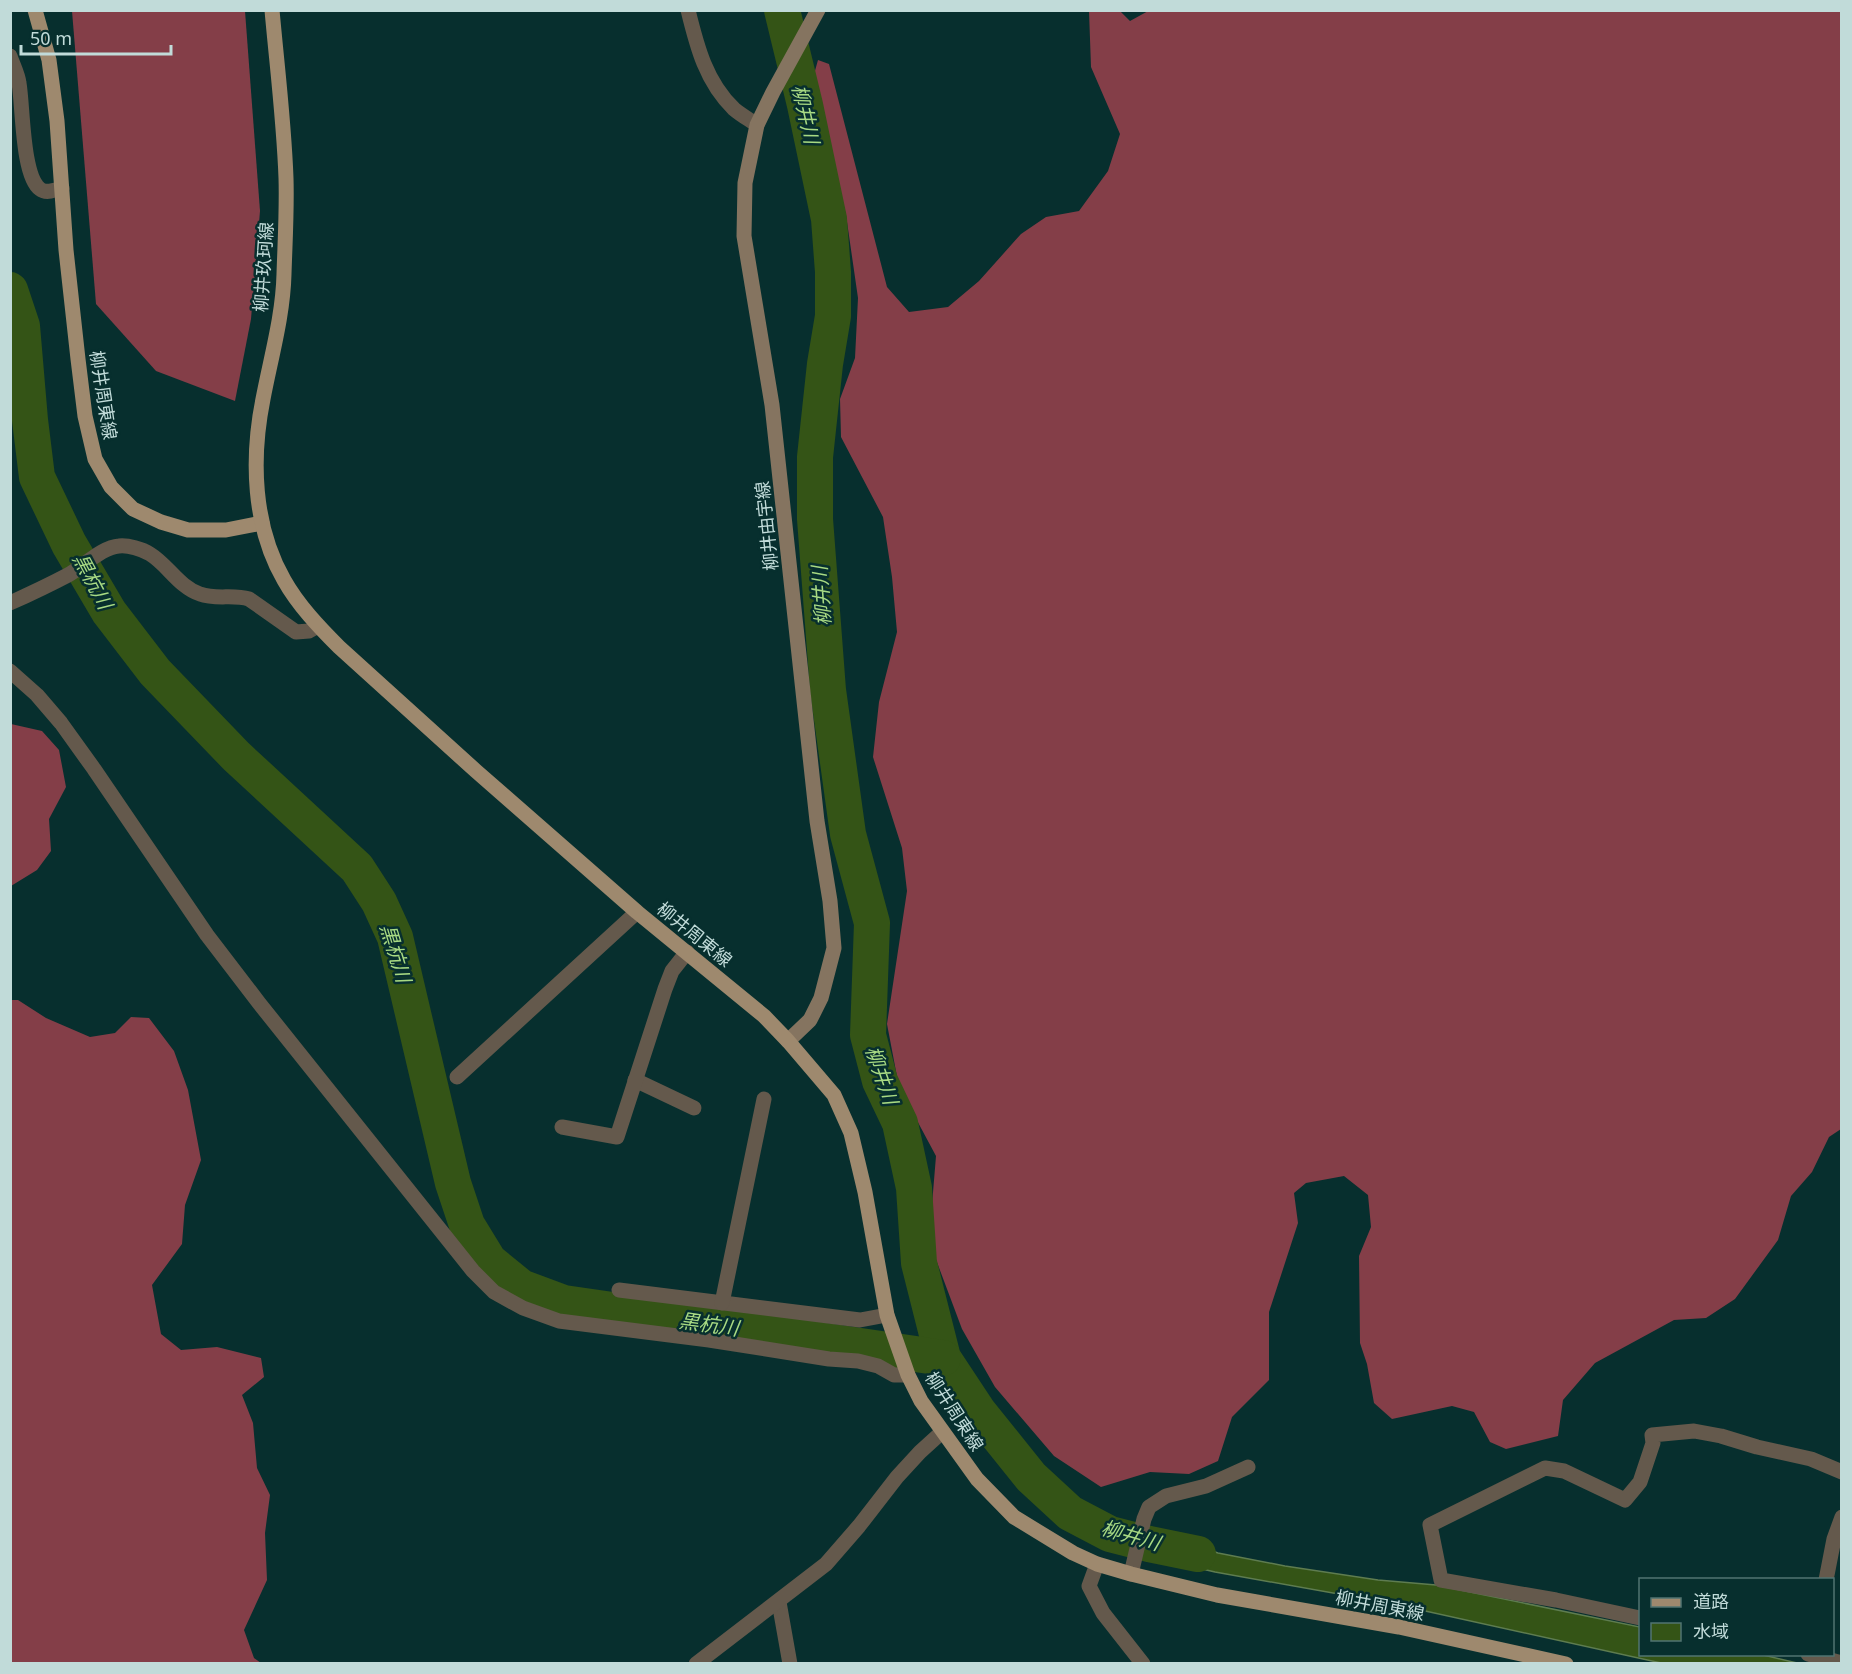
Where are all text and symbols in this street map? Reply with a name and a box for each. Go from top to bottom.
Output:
scale bar [21,18,171,56]
text: 50 m [30,26,72,50]
water label: 柳井川 [786,82,826,148]
street label: 柳井玖珂線 [248,221,278,313]
street label: 柳井周東線 [85,349,123,441]
street label: 柳井由宇線 [749,480,783,572]
water label: 黒杭川 [67,548,120,616]
water label: 柳井川 [805,563,837,627]
street label: 柳井周東線 [652,896,738,972]
water label: 黒杭川 [374,920,418,988]
water label: 柳井川 [859,1042,905,1110]
water label: 黒杭川 [677,1306,743,1342]
street label: 柳井周東線 [920,1367,990,1455]
water label: 柳井川 [1098,1514,1165,1557]
legend [1639,1578,1834,1656]
street label: 柳井周東線 [1334,1585,1426,1625]
text: 道路 [1693,1589,1729,1613]
text: 水域 [1693,1619,1729,1643]

